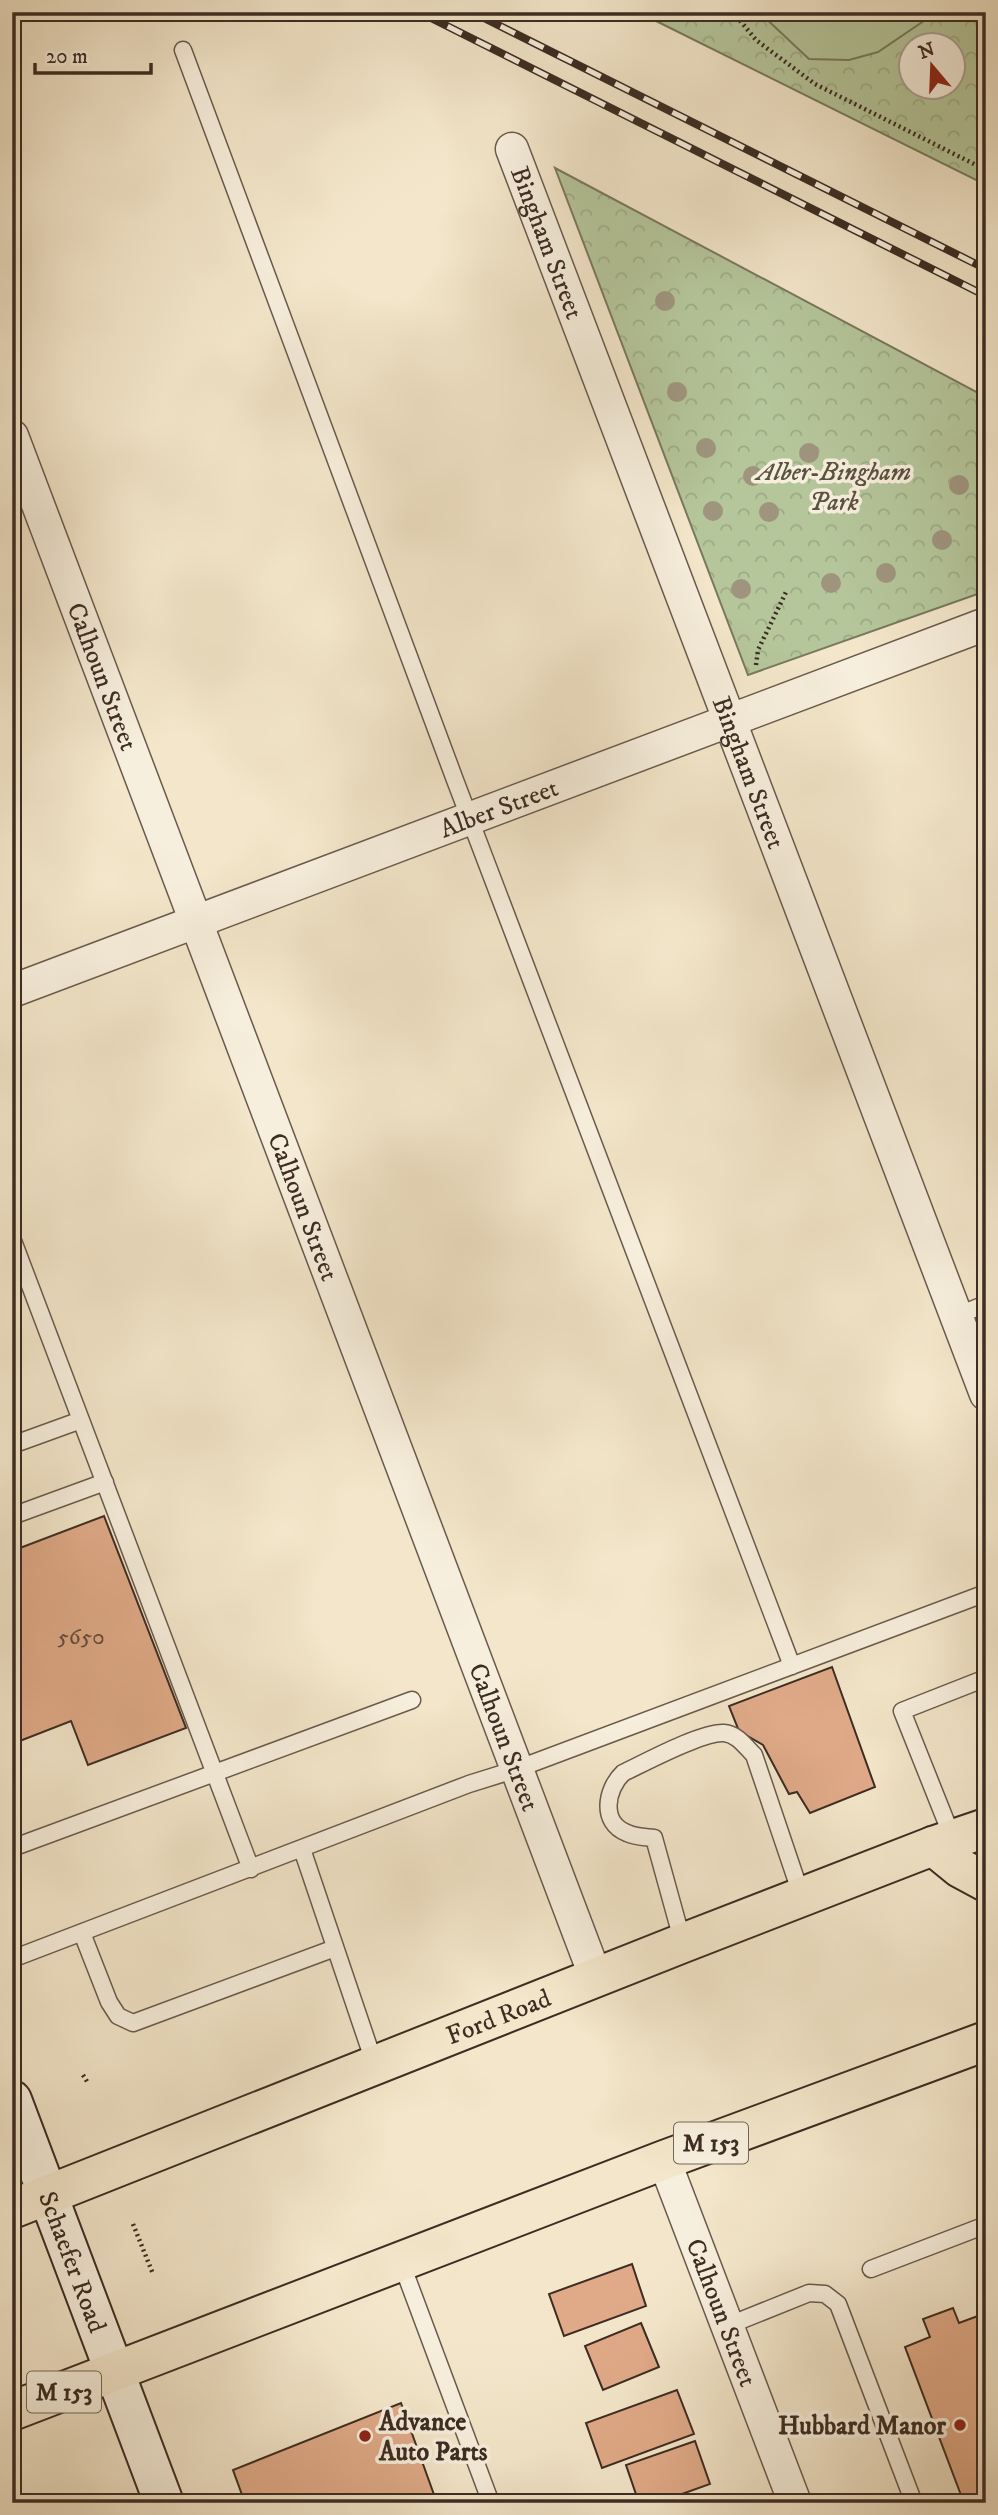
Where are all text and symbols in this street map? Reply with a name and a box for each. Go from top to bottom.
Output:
scale bar [35,32,150,76]
north arrow [897,32,967,102]
text: N [916,38,938,65]
text: 20 m [46,44,88,70]
street label: Bingham Street [502,162,590,324]
park label: Alber-Bingham Park [754,456,911,519]
street label: Calhoun Street [59,598,145,755]
street label: Bingham Street [704,692,792,854]
street label: Alber Street [435,772,563,846]
street label: Calhoun Street [259,1129,345,1286]
house number: 5650 [57,1623,105,1652]
street label: Calhoun Street [460,1659,546,1816]
street label: Ford Road [442,1982,556,2053]
road number: M 153 [674,2122,748,2164]
street label: Schaefer Road [30,2187,113,2338]
street label: Calhoun Street [678,2234,764,2391]
road number: M 153 [27,2372,101,2412]
place label: Advance Auto Parts [378,2406,488,2469]
place label: Hubbard Manor [778,2410,946,2443]
marker: Hubbard Manor [952,2417,968,2433]
marker: Advance Auto Parts [357,2428,373,2444]

